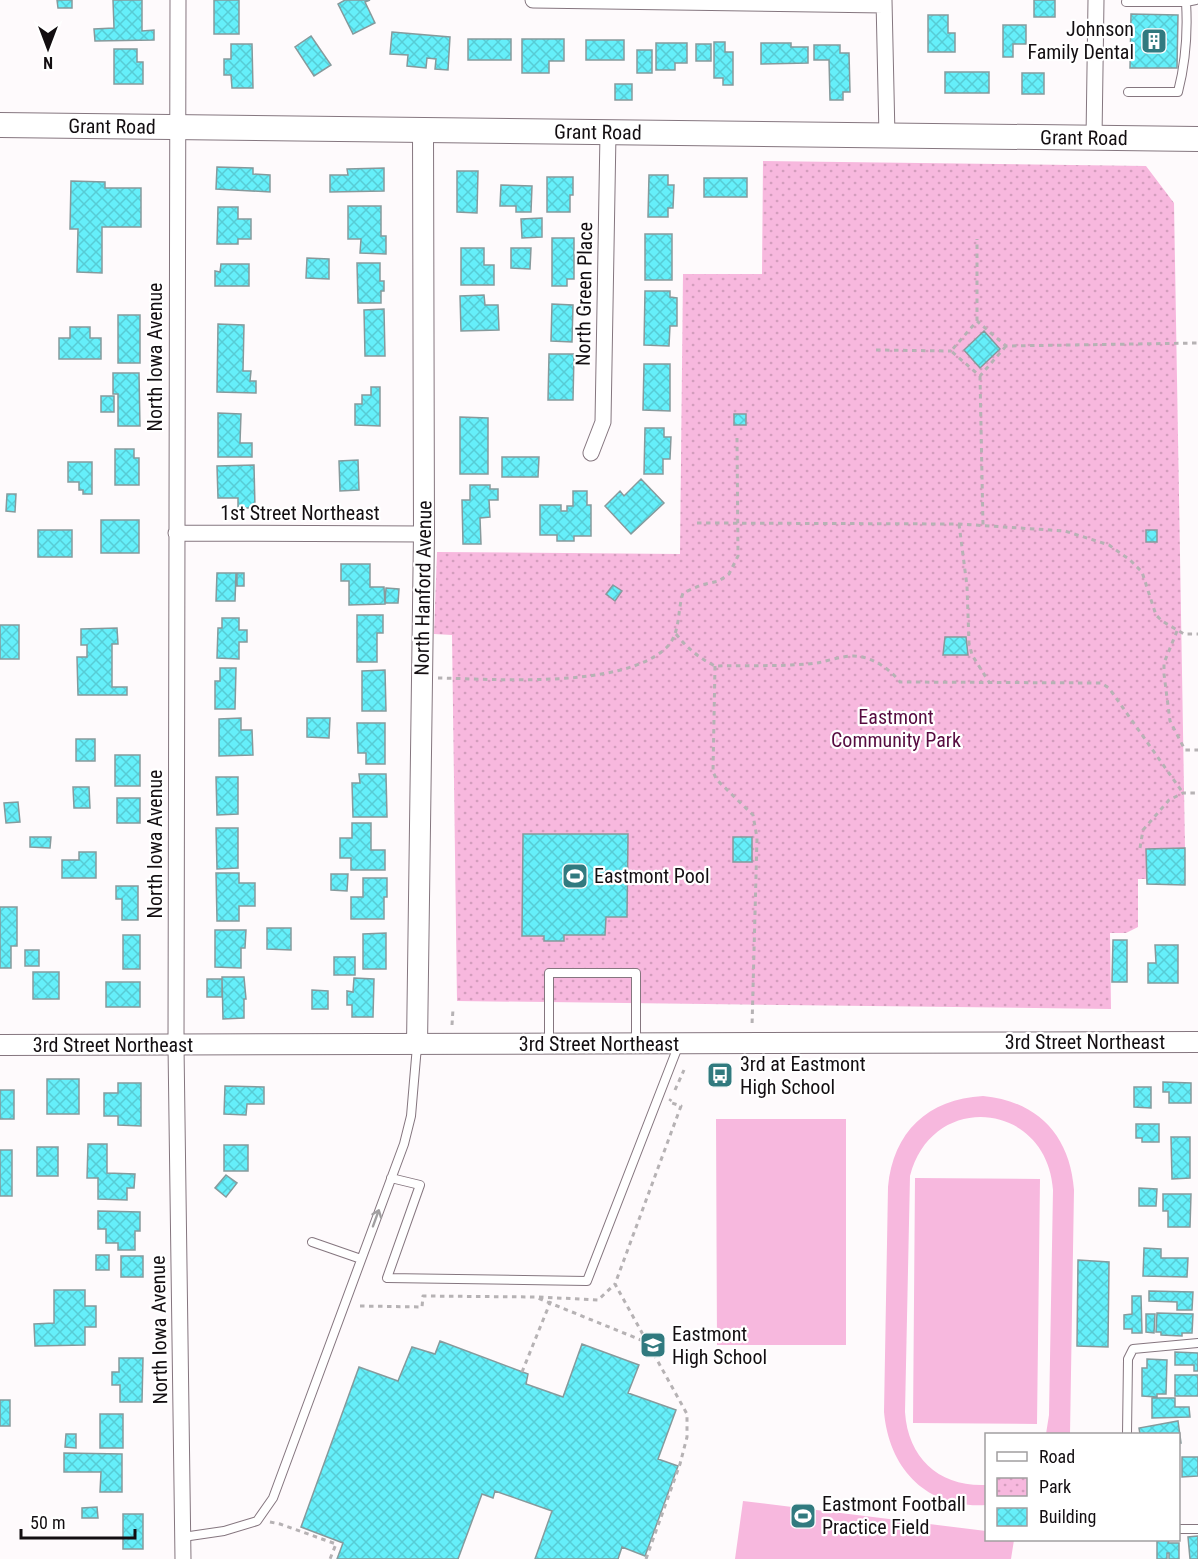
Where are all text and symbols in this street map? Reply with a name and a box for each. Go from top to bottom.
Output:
place label: Johnson Family Dental [1027,17,1134,64]
north arrow [18,18,78,78]
building icon: Johnson Family Dental [1139,26,1169,56]
text: N [43,53,53,72]
street label: Grant Road [68,114,156,139]
street label: Grant Road [554,119,642,144]
street label: Grant Road [1040,125,1128,150]
street label: North Green Place [571,222,597,366]
street label: North Iowa Avenue [143,283,167,431]
street label: North Hanford Avenue [409,500,437,676]
street label: 1st Street Northeast [220,501,380,525]
park label: Eastmont Community Park [831,705,961,752]
street label: North Iowa Avenue [143,770,167,918]
sports icon: Eastmont Pool [560,861,590,891]
place label: Eastmont Pool [594,864,709,888]
street label: 3rd Street Northeast [1005,1030,1165,1054]
street label: 3rd Street Northeast [519,1032,679,1056]
street label: 3rd Street Northeast [33,1033,193,1057]
place label: 3rd at Eastmont High School [740,1052,866,1099]
bus stop icon: 3rd at Eastmont High School [705,1060,735,1090]
one-way arrow [371,1209,382,1228]
street label: North Iowa Avenue [146,1255,172,1405]
place label: Eastmont High School [672,1322,767,1369]
school or university icon: Eastmont High School [638,1330,668,1360]
legend [985,1433,1180,1541]
text: Road [1039,1446,1075,1467]
text: Park [1039,1476,1071,1497]
place label: Eastmont Football Practice Field [822,1492,966,1539]
sports icon: Eastmont Football Practice Field [788,1501,818,1531]
scale bar [21,1502,135,1540]
text: Building [1039,1506,1096,1527]
text: 50 m [30,1512,65,1533]

